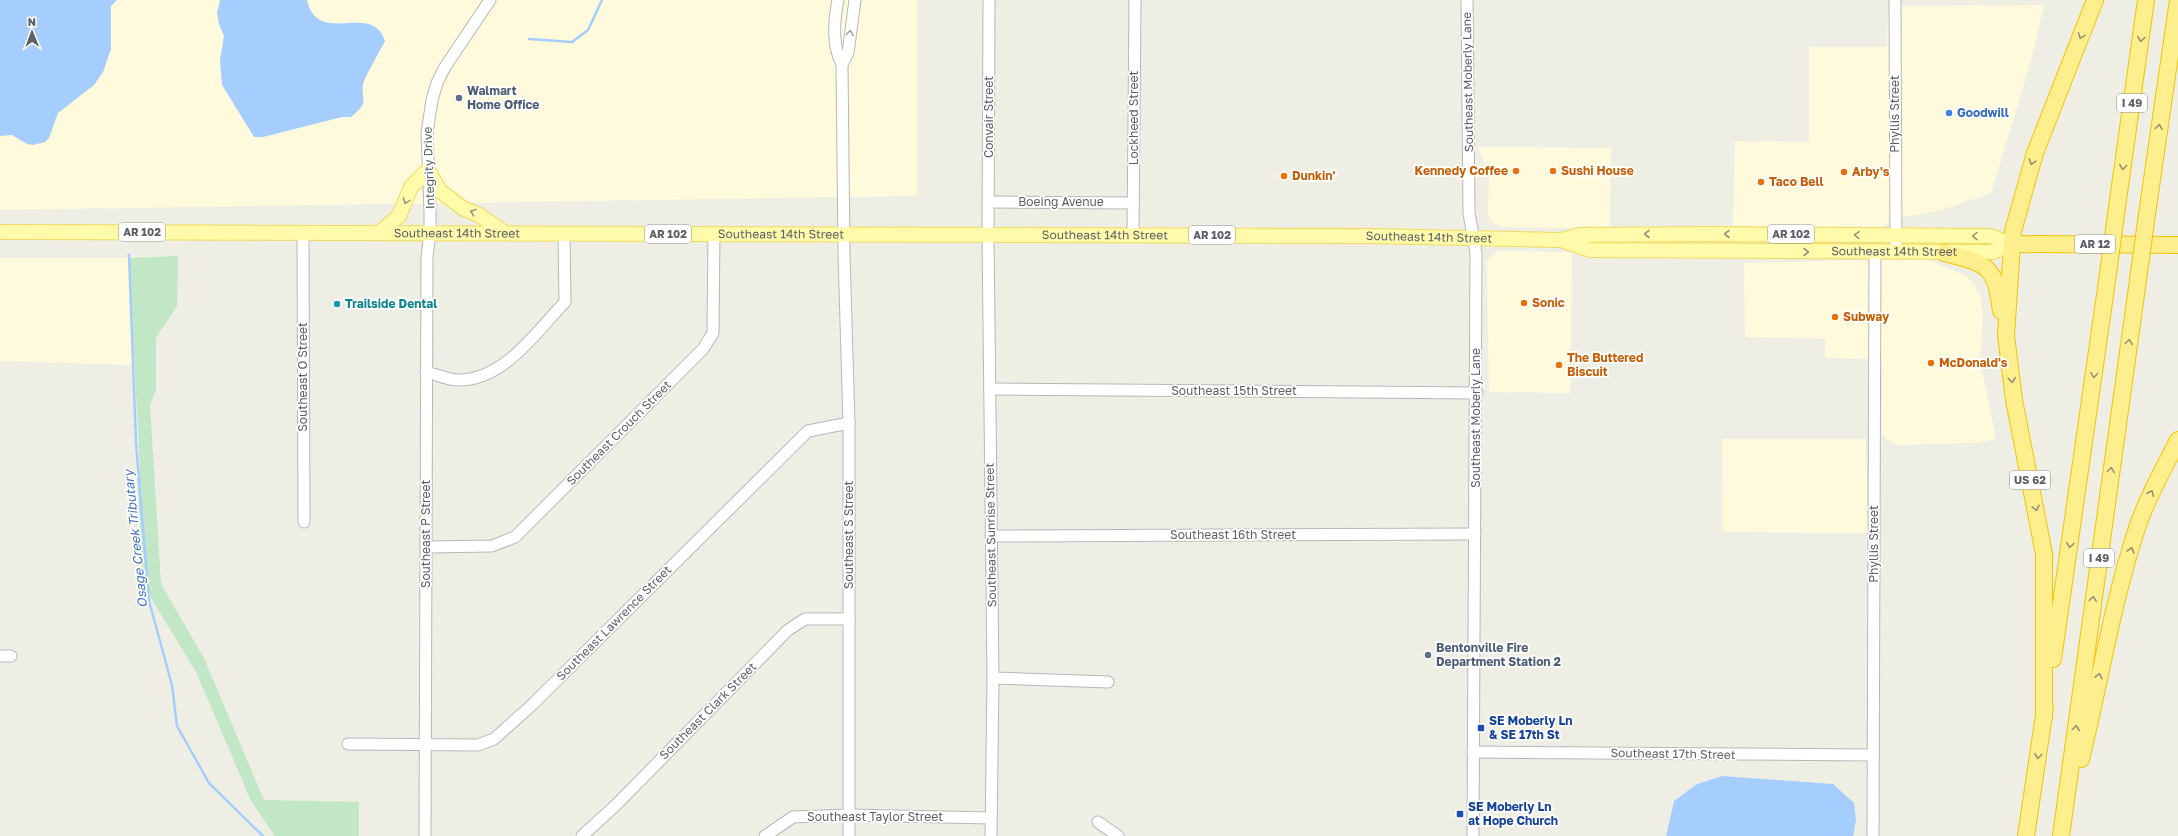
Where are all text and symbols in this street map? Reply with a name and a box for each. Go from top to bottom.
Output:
north arrow [12,12,52,52]
street label: Southeast Moberly Lane [1459,12,1476,152]
text: N [28,15,36,28]
one-way arrow [845,30,854,36]
one-way arrow [2077,33,2085,40]
one-way arrow [2137,36,2146,42]
street label: Lockheed Street [1126,71,1141,165]
street label: Phyllis Street [1887,75,1902,153]
street label: Convair Street [981,76,996,158]
place label: Walmart Home Office [467,83,539,112]
marker: Walmart Home Office [454,93,464,103]
road number: I 49 [2117,94,2147,112]
place label: Goodwill [1957,105,2009,120]
marker: Goodwill [1944,108,1954,118]
one-way arrow [2154,124,2163,130]
street label: Integrity Drive [420,126,437,210]
one-way arrow [2028,159,2037,166]
place label: Kennedy Coffee [1415,163,1508,178]
place label: Sushi House [1561,163,1634,178]
place label: Arby's [1852,164,1890,179]
one-way arrow [2119,164,2128,170]
marker: Kennedy Coffee [1511,166,1521,176]
marker: Sushi House [1548,166,1558,176]
marker: Arby's [1839,167,1849,177]
place label: Dunkin' [1292,168,1335,183]
marker: Dunkin' [1279,171,1289,181]
place label: Taco Bell [1769,174,1823,189]
marker: Taco Bell [1756,177,1766,187]
street label: Boeing Avenue [1018,194,1104,209]
one-way arrow [403,197,411,204]
one-way arrow [469,209,476,217]
road number: AR 102 [119,223,165,241]
street label: Southeast 14th Street [394,225,520,241]
road number: AR 102 [645,225,691,243]
road number: AR 102 [1768,225,1814,243]
street label: Southeast 14th Street [718,226,844,241]
road number: AR 102 [1189,226,1235,244]
street label: Southeast 14th Street [1042,227,1168,242]
street label: Southeast 14th Street [1366,228,1492,246]
one-way arrow [1644,230,1650,238]
one-way arrow [1724,230,1730,238]
one-way arrow [1854,231,1860,239]
one-way arrow [1972,232,1978,240]
road number: AR 12 [2075,235,2115,253]
street label: Southeast 14th Street [1831,243,1958,259]
one-way arrow [1803,248,1809,256]
place label: Sonic [1532,295,1565,310]
place label: Trailside Dental [345,296,437,311]
marker: Sonic [1519,298,1529,308]
marker: Trailside Dental [332,299,342,309]
place label: Subway [1843,309,1890,324]
marker: Subway [1830,312,1840,322]
street label: Southeast O Street [295,322,310,432]
one-way arrow [2124,339,2133,345]
street label: Southeast Moberly Lane [1468,348,1483,488]
place label: The Buttered Biscuit [1567,350,1643,379]
place label: McDonald's [1939,355,2008,370]
marker: McDonald's [1926,358,1936,368]
marker: The Buttered Biscuit [1554,360,1564,370]
one-way arrow [2090,372,2099,378]
street label: Southeast Crouch Street [563,377,674,488]
one-way arrow [2007,377,2016,383]
street label: Southeast 15th Street [1171,383,1297,398]
street label: Southeast Sunrise Street [982,463,999,607]
water label: Osage Creek Tributary [120,467,150,609]
one-way arrow [2106,467,2115,474]
road number: US 62 [2010,471,2050,489]
street label: Southeast P Street [418,480,433,588]
street label: Southeast S Street [841,481,856,589]
one-way arrow [2146,489,2154,497]
one-way arrow [2032,504,2040,511]
street label: Phyllis Street [1866,505,1881,583]
street label: Southeast 16th Street [1170,527,1296,542]
one-way arrow [2066,542,2075,548]
one-way arrow [2126,546,2135,553]
road number: I 49 [2084,549,2114,567]
street label: Southeast Lawrence Street [553,562,674,683]
one-way arrow [2088,596,2097,602]
place label: Bentonville Fire Department Station 2 [1436,640,1561,669]
marker: Bentonville Fire Department Station 2 [1423,650,1433,660]
street label: Southeast Clark Street [656,659,759,762]
one-way arrow [2095,672,2103,679]
place label: SE Moberly Ln & SE 17th St [1489,713,1573,742]
marker: SE Moberly Ln & SE 17th St [1476,723,1486,733]
one-way arrow [2071,725,2080,731]
street label: Southeast 17th Street [1610,745,1736,762]
one-way arrow [2034,753,2043,759]
place label: SE Moberly Ln at Hope Church [1468,799,1558,828]
street label: Southeast Taylor Street [807,809,943,824]
marker: SE Moberly Ln at Hope Church [1455,809,1465,819]

